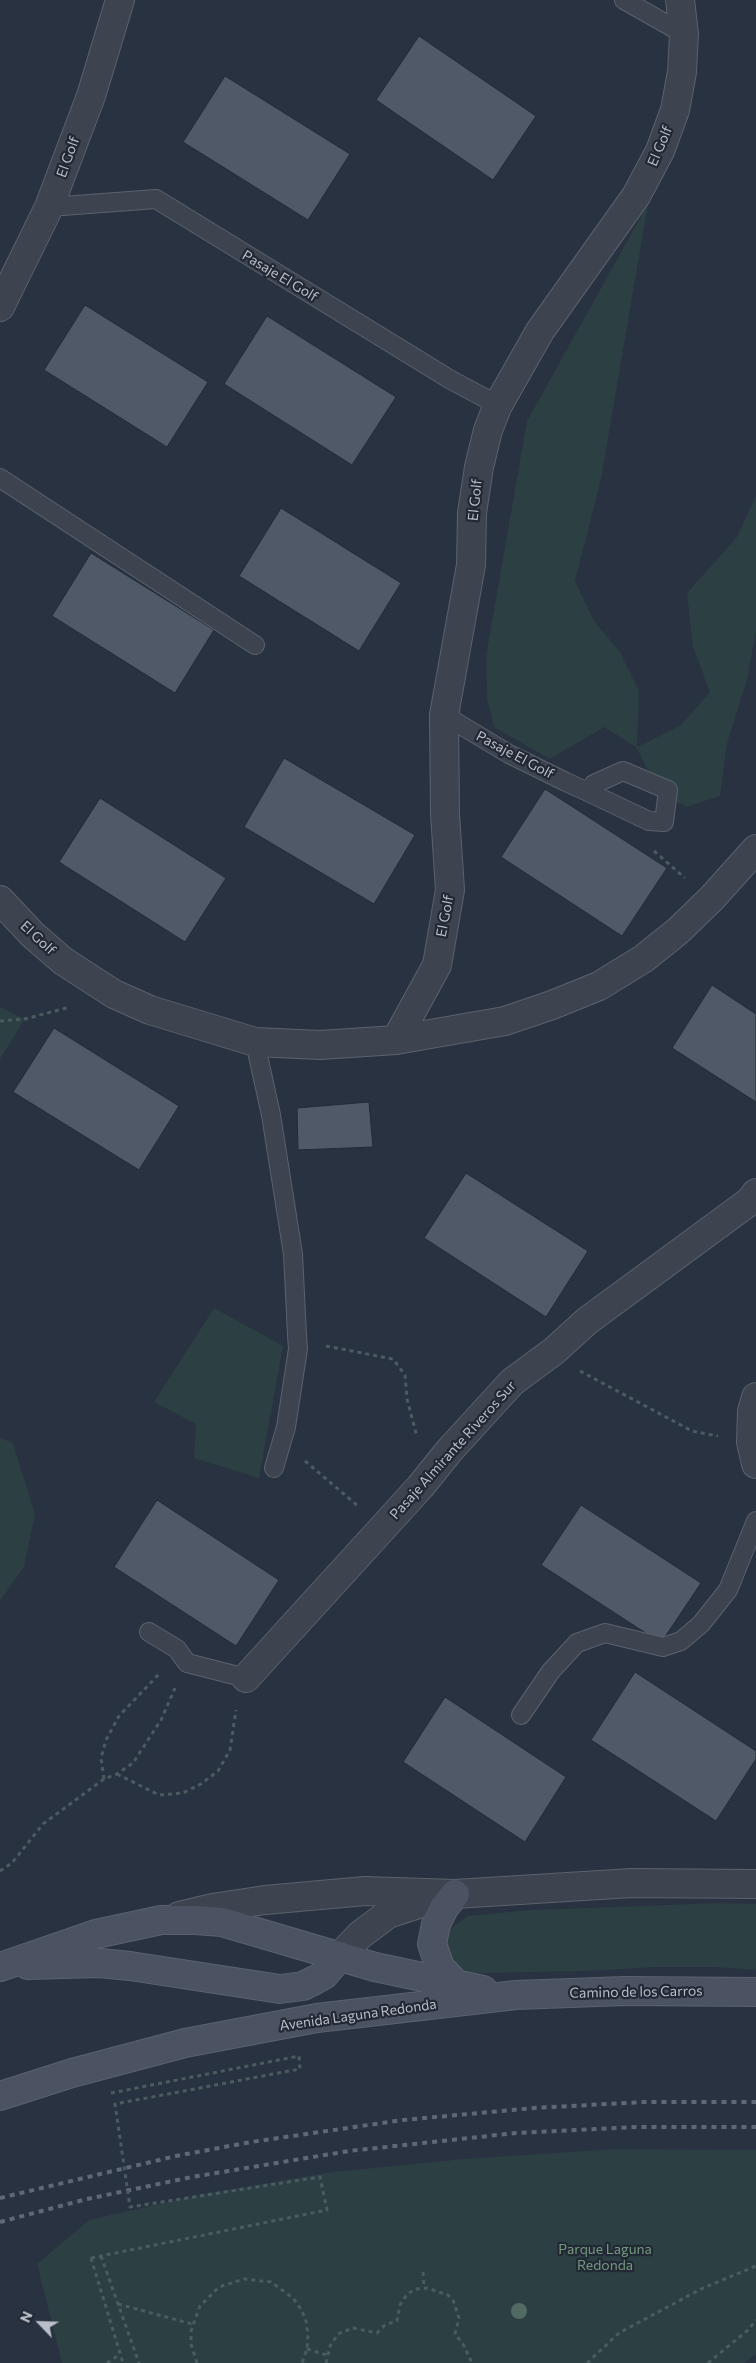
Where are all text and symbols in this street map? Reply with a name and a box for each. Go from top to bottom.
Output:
street label: El Golf [644,123,676,169]
street label: El Golf [53,134,83,180]
street label: Pasaje El Golf [239,247,321,305]
street label: El Golf [464,478,486,522]
street label: Pasaje El Golf [473,727,557,783]
street label: El Golf [433,894,457,938]
street label: El Golf [17,917,59,959]
street label: Pasaje Almirante Riveros Sur [386,1377,520,1523]
street label: Camino de los Carros [569,1982,703,2002]
street label: Avenida Laguna Redonda [279,1996,437,2034]
park label: Parque Laguna Redonda [558,2241,652,2274]
north arrow [15,2298,65,2348]
text: N [16,2308,36,2325]

